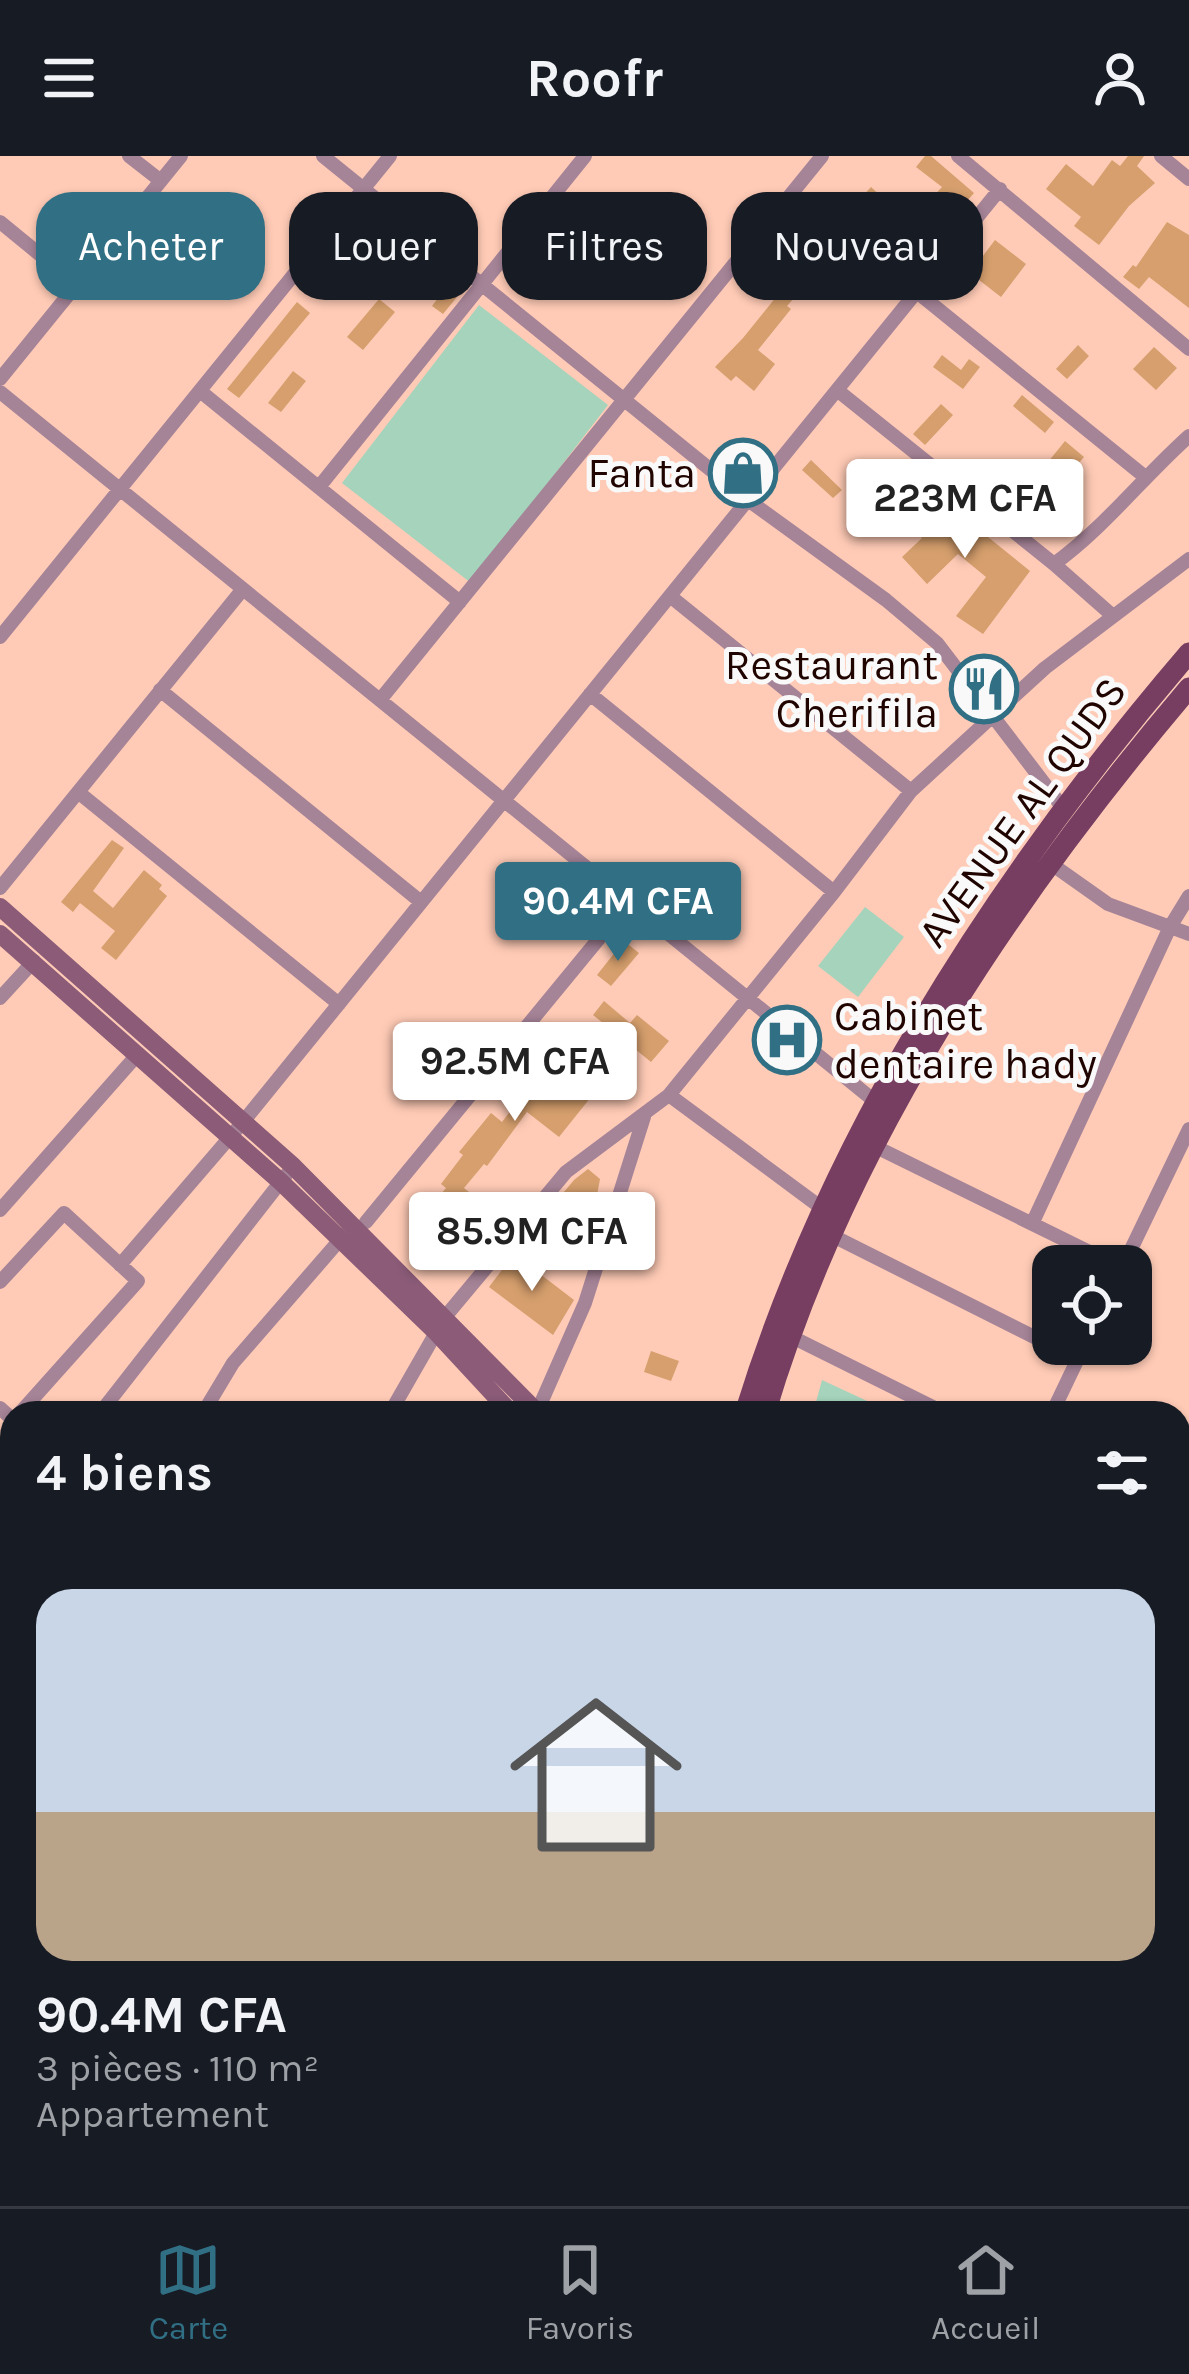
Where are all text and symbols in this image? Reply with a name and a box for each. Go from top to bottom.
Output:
icon: menu [36,45,102,111]
icon: person [1087,45,1153,111]
text: Roofr [526,46,663,110]
chip: Acheter [36,192,265,300]
chip: Louer [289,192,478,300]
chip: Filtres [502,192,707,300]
chip: Nouveau [731,192,983,300]
shop icon: Fanta [708,438,778,508]
place label: Fanta [588,448,696,498]
pin: 223M CFA [841,459,1089,561]
text: 223M CFA [873,475,1057,521]
place label: Restaurant Cherifila [725,640,938,738]
restaurant icon: Restaurant Cherifila [949,654,1019,724]
street label: AVENUE AL QUDS [907,667,1137,957]
pin: 90.4M CFA [481,862,755,964]
text: 90.4M CFA [522,878,714,924]
place label: Cabinet dentaire hady [834,991,1097,1089]
hospital icon: Cabinet dentaire hady [752,1005,822,1075]
pin: 92.5M CFA [378,1022,652,1124]
text: 92.5M CFA [420,1038,610,1084]
pin: 85.9M CFA [395,1192,669,1294]
text: 85.9M CFA [436,1208,628,1254]
map controls [1032,1245,1152,1365]
button: locate [1032,1245,1152,1365]
icon: filters [1089,1440,1155,1506]
text: 4 biens [36,1443,213,1503]
icon: home [488,1667,704,1883]
text: 90.4M CFA [36,1985,287,2045]
text: 3 pièces · 110 m² [36,2045,319,2091]
text: Appartement [36,2091,269,2137]
tab: Carte [149,2237,228,2347]
tab: Favoris [526,2237,634,2347]
tab: Accueil [931,2237,1040,2347]

